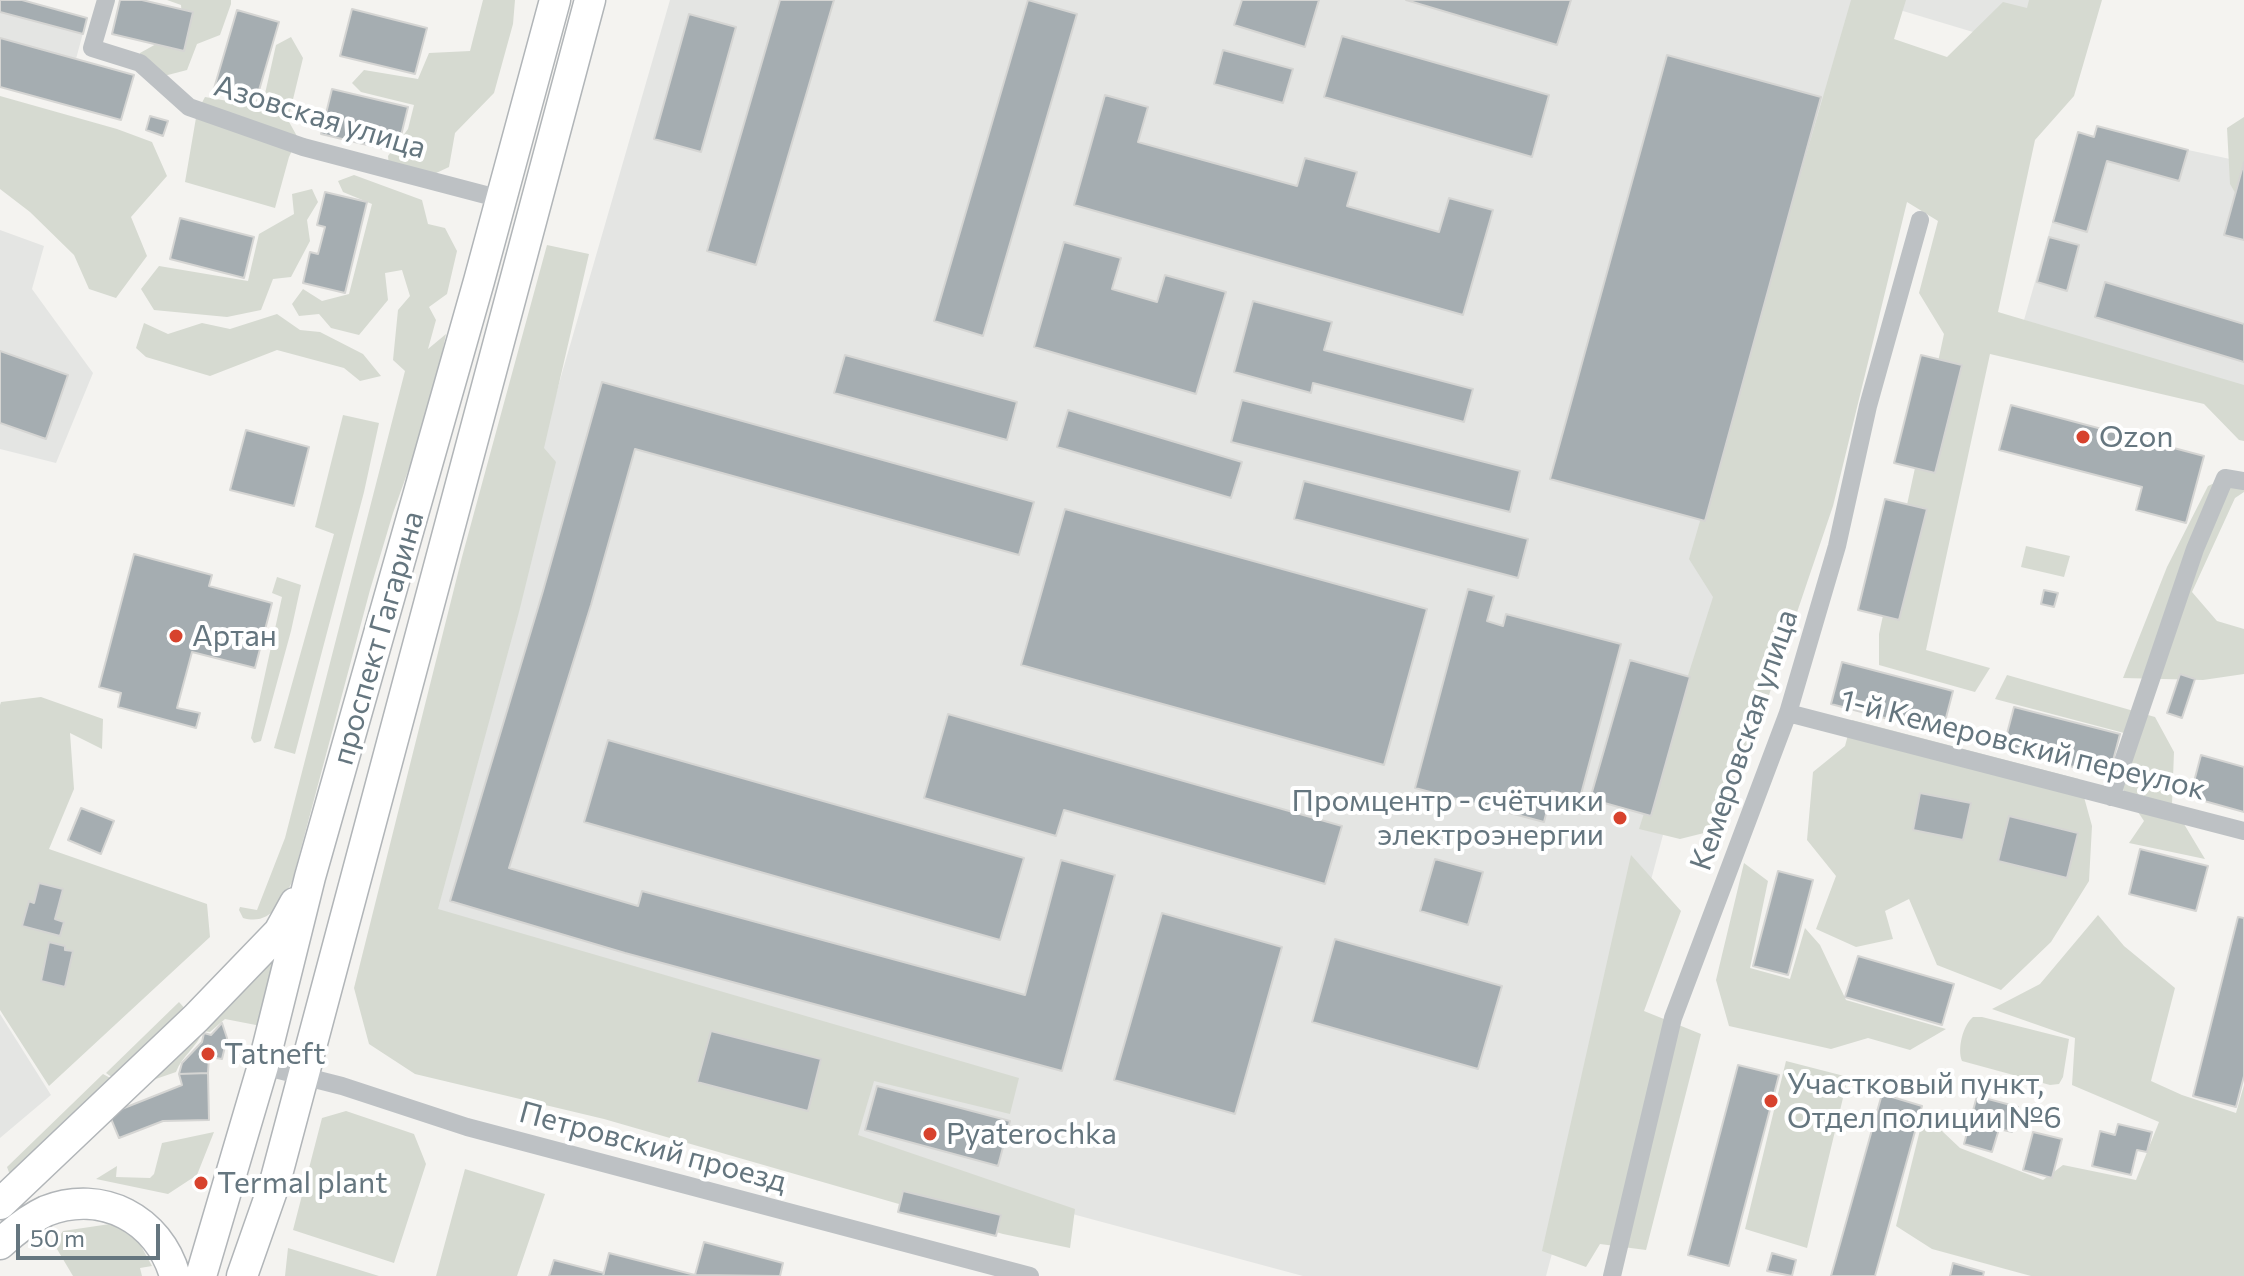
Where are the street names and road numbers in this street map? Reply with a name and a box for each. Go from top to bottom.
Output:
street label: Азовская улица [210,68,430,166]
street label: проспект Гагарина [325,507,431,769]
street label: Кемеровская улица [1682,605,1806,875]
street label: 1-й Кемеровский переулок [1837,682,2209,808]
street label: Петровский проезд [515,1094,791,1200]

